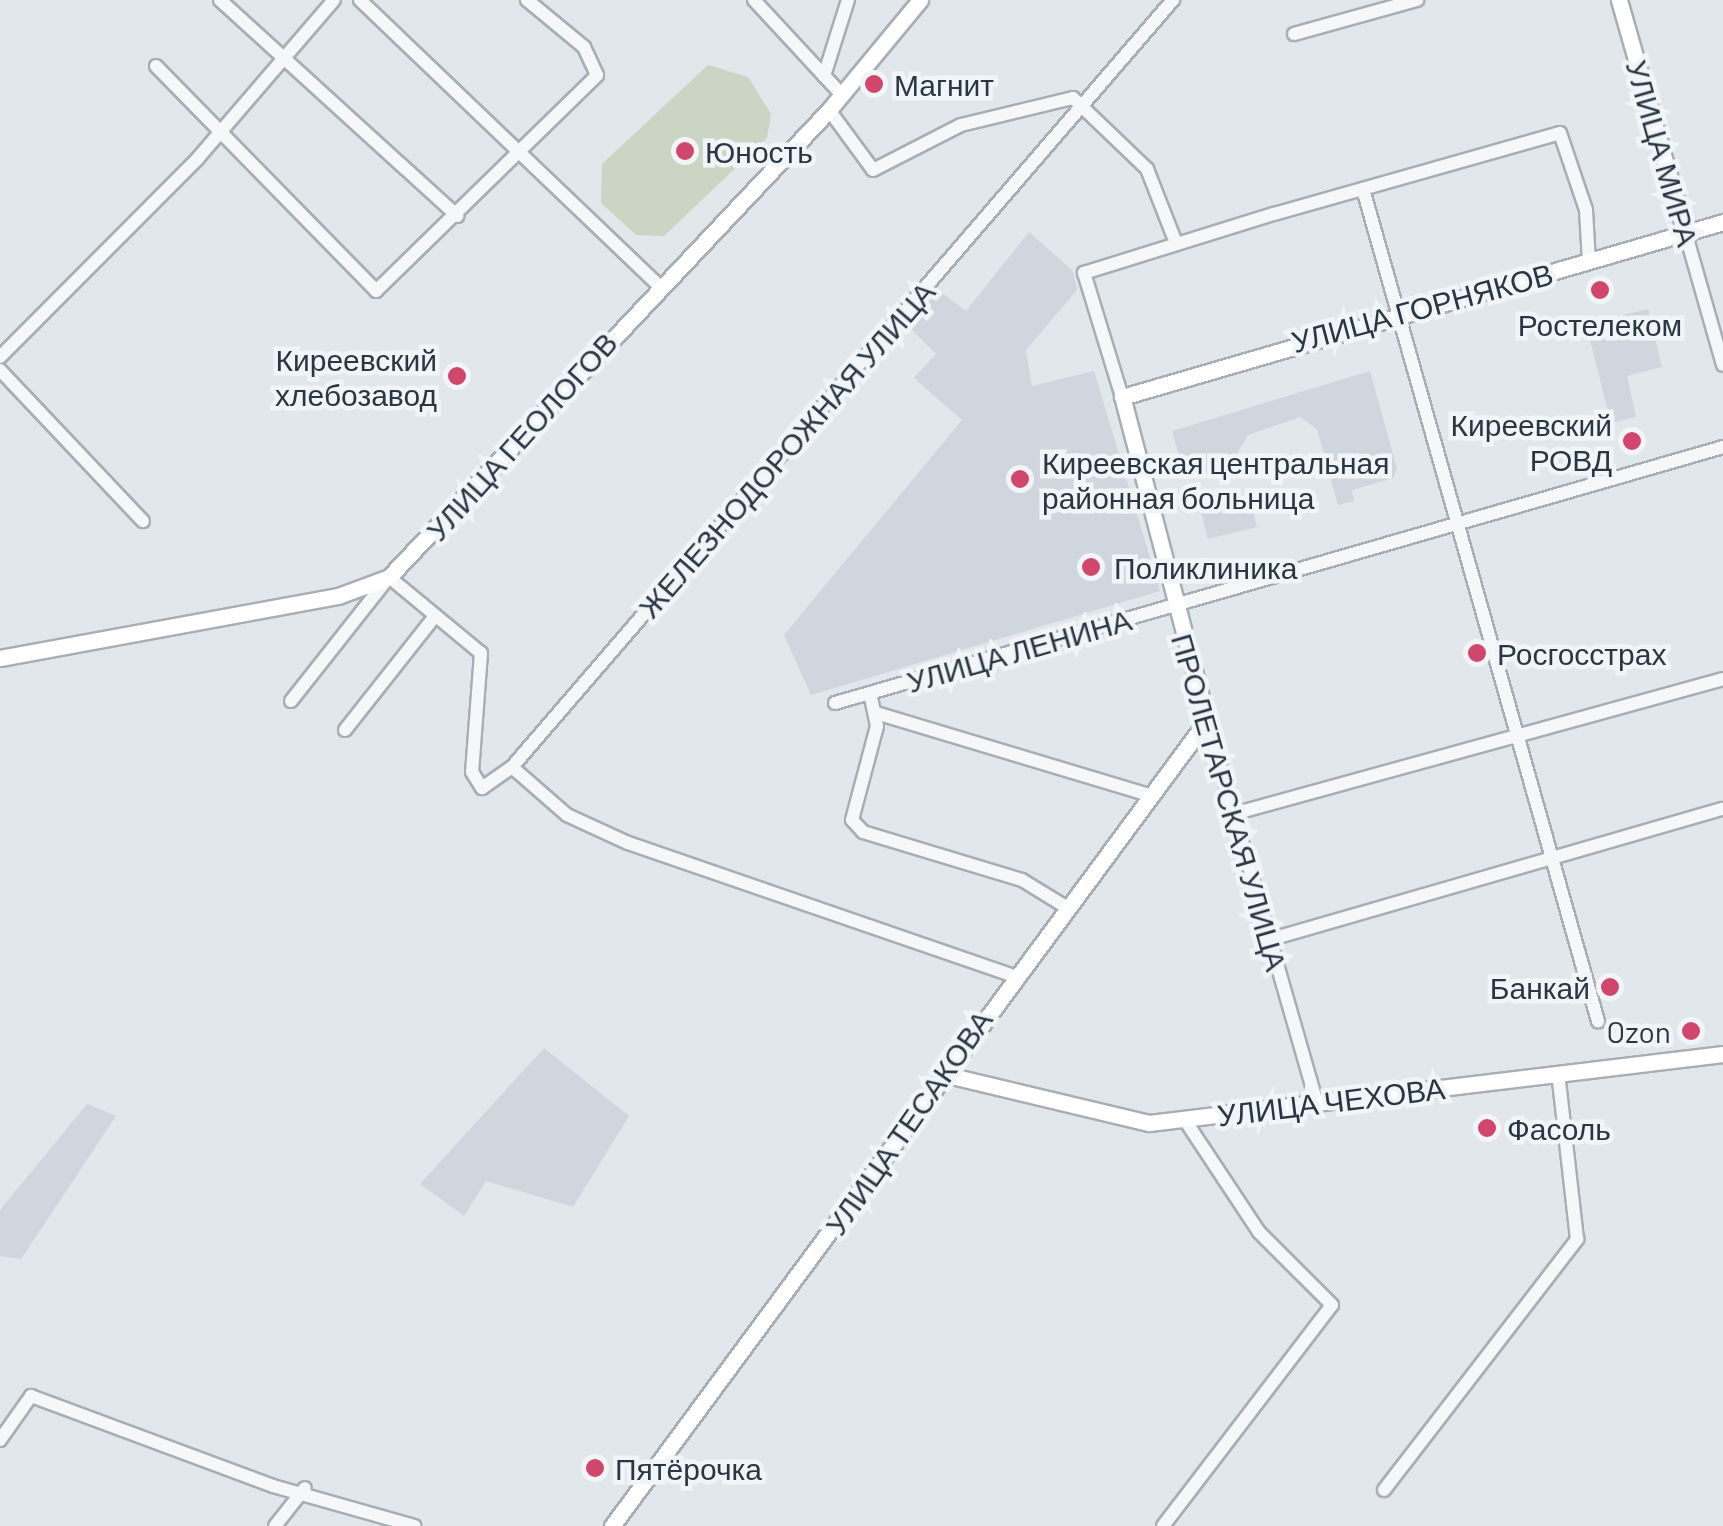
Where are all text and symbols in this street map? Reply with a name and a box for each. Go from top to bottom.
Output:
street label: УЛИЦА МИРА [1619,56,1707,250]
place label: Магнит [894,66,994,102]
marker: Магнит [863,73,885,95]
place label: Юность [705,133,813,169]
marker: Юность [674,140,696,162]
street label: УЛИЦА ГОРНЯКОВ [1287,255,1557,359]
street label: ЖЕЛЕЗНОДОРОЖНАЯ УЛИЦА [630,274,942,624]
marker: Ростелеком [1589,279,1611,301]
place label: Ростелеком [1518,306,1682,342]
street label: УЛИЦА ГЕОЛОГОВ [418,324,624,548]
place label: Киреевский хлебозавод [275,341,437,412]
marker: Киреевский хлебозавод [446,365,468,387]
place label: Киреевский РОВД [1450,406,1612,476]
marker: Киреевский РОВД [1621,430,1643,452]
place label: Киреевская центральная районная больница [1042,444,1389,514]
marker: Киреевская центральная районная больница [1007,466,1033,492]
place label: Поликлиника [1114,549,1297,585]
marker: Поликлиника [1078,554,1104,580]
street label: УЛИЦА ЛЕНИНА [902,601,1136,699]
street label: ПРОЛЕТАРСКАЯ УЛИЦА [1165,629,1295,975]
place label: Росгосстрах [1497,635,1666,671]
marker: Росгосстрах [1466,642,1488,664]
place label: Банкай [1490,969,1590,1005]
marker: Банкай [1599,976,1621,998]
street label: УЛИЦА ТЕСАКОВА [817,1003,999,1241]
place label: Ozon [1606,1013,1671,1049]
marker: Ozon [1680,1020,1702,1042]
street label: УЛИЦА ЧЕХОВА [1215,1069,1447,1133]
place label: Фасоль [1507,1110,1611,1146]
marker: Фасоль [1476,1117,1498,1139]
place label: Пятёрочка [615,1450,762,1486]
marker: Пятёрочка [584,1457,606,1479]

